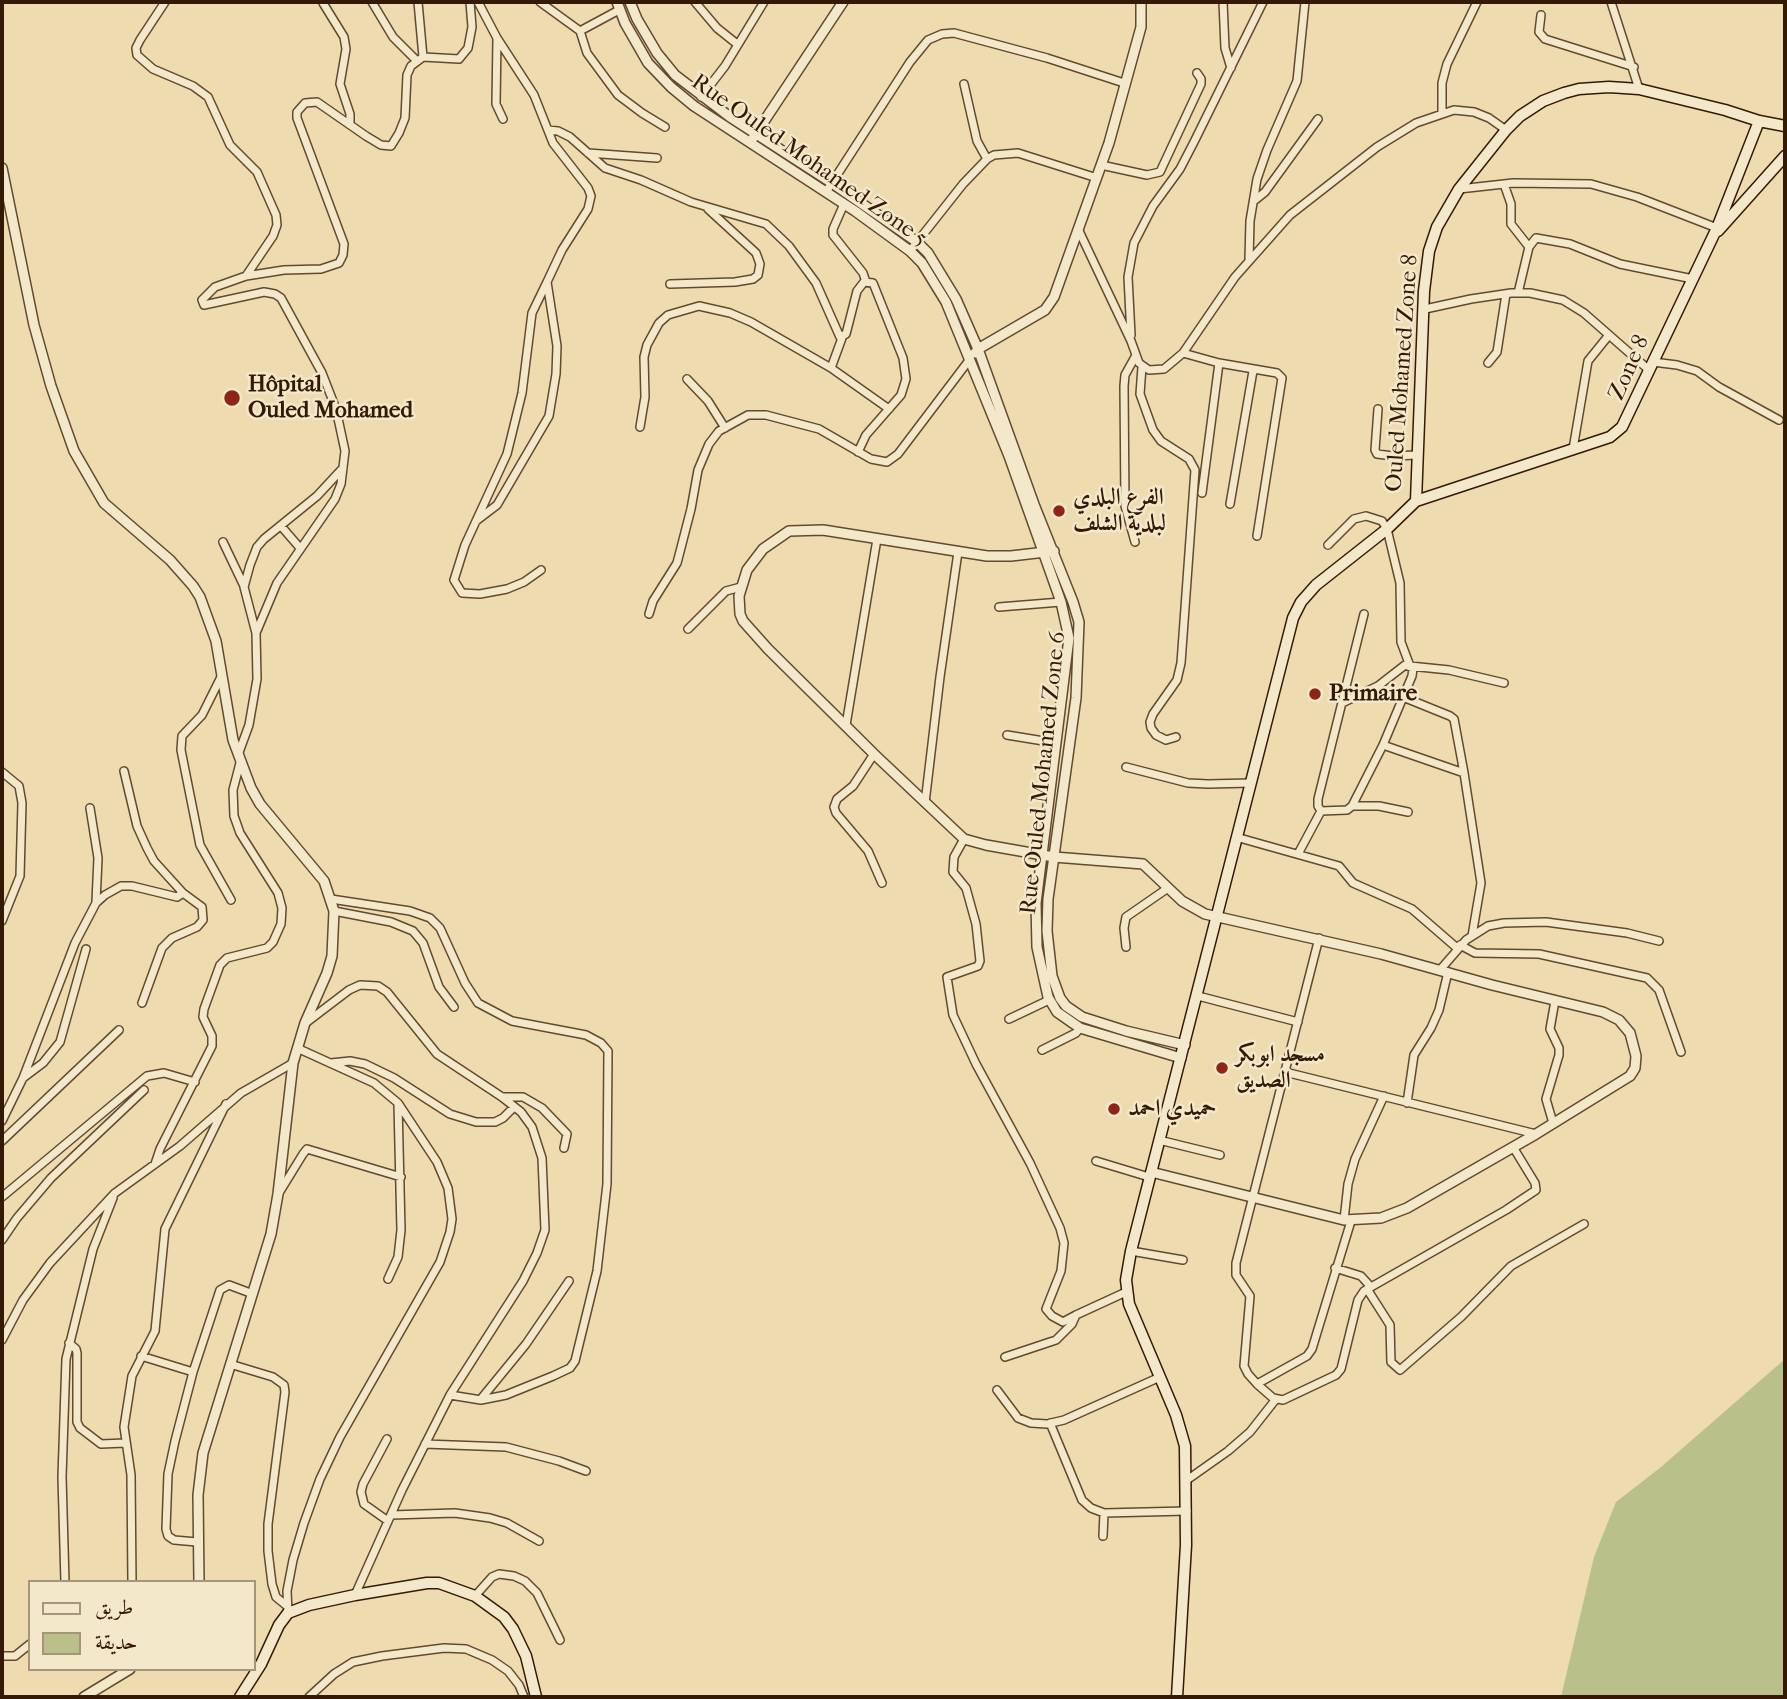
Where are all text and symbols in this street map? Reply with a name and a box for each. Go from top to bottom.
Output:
street label: Rue Ouled Mohamed Zone 5 [686,69,932,253]
street label: Ouled Mohamed Zone 8 [1381,253,1425,493]
street label: Zone 8 [1604,331,1656,405]
place label: Hôpital Ouled Mohamed [248,371,413,425]
marker: Hôpital Ouled Mohamed [222,388,242,408]
place label: الفرع البلدي لبلدية الشلف [1073,484,1166,538]
marker: الفرع البلدي لبلدية الشلف [1051,503,1067,519]
street label: Rue Ouled Mohamed Zone 6 [1015,630,1073,916]
place label: Primaire [1329,680,1417,708]
marker: Primaire [1307,686,1323,702]
place label: مسجد ابوبكر الصديق [1236,1041,1325,1095]
marker: مسجد ابوبكر الصديق [1214,1060,1230,1076]
place label: حميدي احمد [1128,1095,1216,1123]
marker: حميدي احمد [1106,1101,1122,1117]
legend [28,1580,256,1671]
text: طريق [95,1595,133,1619]
text: حديقة [95,1630,138,1654]

